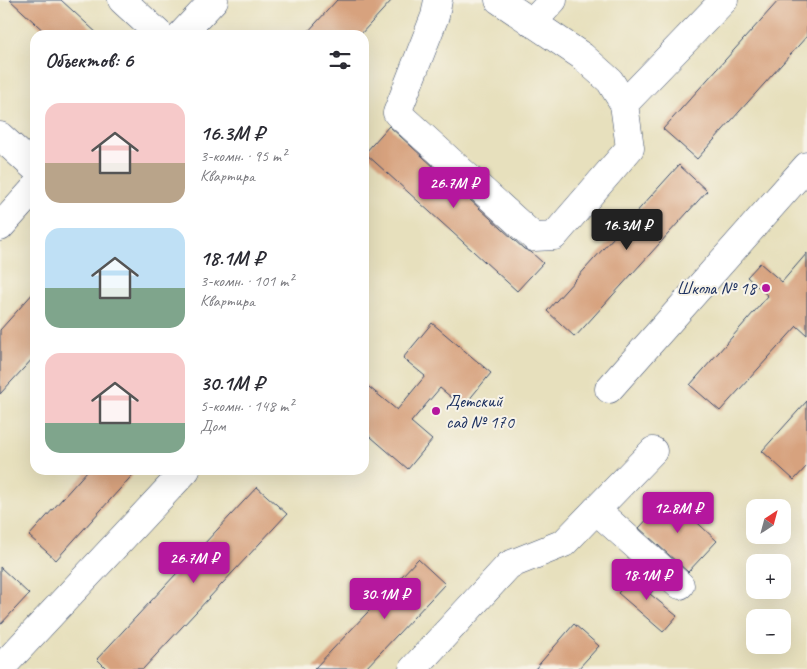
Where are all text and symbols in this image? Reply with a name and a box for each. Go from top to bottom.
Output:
icon: filters [326,46,354,74]
text: Объектов: 6 [45,47,133,73]
text: 16.3M ₽ [200,120,264,146]
icon: home [85,123,145,183]
text: 3-комн. · 95 m² [200,146,286,166]
text: Квартира [200,166,255,186]
pin: 26.7M ₽ [408,166,500,209]
text: 26.7M ₽ [430,173,478,193]
pin: 16.3M ₽ [581,208,673,251]
text: 16.3M ₽ [603,215,651,235]
text: 18.1M ₽ [200,245,264,271]
icon: home [85,248,145,308]
text: 3-комн. · 101 m² [200,271,293,291]
place label: Школа № 18 [677,277,758,299]
marker: Школа № 18 [760,282,772,294]
text: Квартира [200,291,255,311]
text: 30.1M ₽ [200,370,264,396]
icon: home [85,373,145,433]
place label: Детский сад № 170 [446,390,516,433]
text: 5-комн. · 148 m² [200,396,293,416]
marker: Детский сад № 170 [430,405,442,417]
text: Дом [200,416,226,436]
pin: 12.8M ₽ [632,492,724,534]
text: 12.8M ₽ [654,498,702,518]
north arrow [746,499,791,544]
map controls [746,499,791,654]
pin: 26.7M ₽ [148,542,240,584]
text: 26.7M ₽ [170,548,218,568]
button: + [746,554,791,599]
pin: 18.1M ₽ [601,558,693,601]
text: 18.1M ₽ [623,565,671,585]
pin: 30.1M ₽ [339,578,431,620]
text: 30.1M ₽ [361,584,409,604]
button: − [746,609,791,654]

